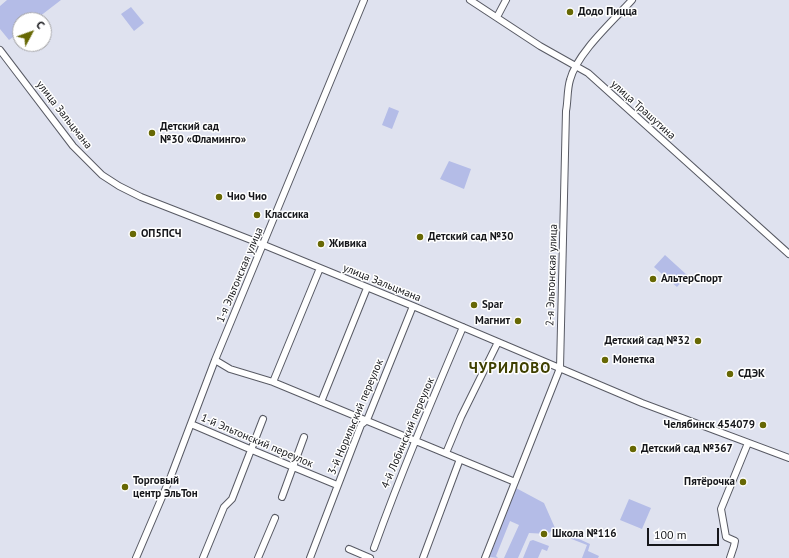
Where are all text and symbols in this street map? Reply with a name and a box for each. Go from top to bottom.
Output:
place label: Додо Пицца [578,5,637,19]
marker: Додо Пицца [565,7,575,17]
north arrow [12,12,52,52]
text: С [33,18,48,32]
street label: улица Зальцмана [33,78,95,152]
street label: улица Трашутина [608,78,678,142]
place label: Детский сад №30 «Фламинго» [160,120,246,146]
marker: Детский сад №30 «Фламинго» [147,128,157,138]
place label: Чио Чио [227,190,267,204]
marker: Чио Чио [214,192,224,202]
place label: Классика [265,208,309,222]
marker: Классика [252,210,262,220]
street label: 2-я Эльтонская улица [544,224,560,326]
street label: 1-я Эльтонская улица [214,225,266,325]
place label: ОП5ПСЧ [141,227,181,241]
marker: ОП5ПСЧ [128,229,138,239]
place label: Детский сад №30 [428,230,513,244]
marker: Детский сад №30 [415,232,425,242]
place label: Живика [329,237,367,251]
marker: Живика [316,239,326,249]
street label: улица Зальцмана [341,261,423,305]
place label: АльтерСпорт [661,272,722,286]
marker: АльтерСпорт [648,274,658,284]
place label: Spar [482,298,503,312]
marker: Spar [469,300,479,310]
place label: Магнит [475,314,510,328]
marker: Магнит [513,316,523,326]
place label: Детский сад №32 [605,334,690,348]
marker: Детский сад №32 [693,336,703,346]
place label: Монетка [613,353,655,367]
marker: Монетка [600,355,610,365]
street label: 3-й Норильский переулок [326,357,386,477]
district label: ЧУРИЛОВО [469,360,551,378]
place label: СДЭК [738,367,765,381]
marker: СДЭК [725,369,735,379]
street label: 4-й Лобинский переулок [379,376,437,490]
street label: 1-й Эльтонский переулок [199,411,315,471]
place label: Челябинск 454079 [664,418,755,432]
marker: Челябинск 454079 [758,420,768,430]
place label: Детский сад №367 [641,442,733,456]
marker: Детский сад №367 [628,444,638,454]
place label: Торговый центр ЭльТон [133,474,198,500]
place label: Пятёрочка [684,475,735,489]
marker: Пятёрочка [738,477,748,487]
marker: Торговый центр ЭльТон [120,482,130,492]
scale bar [649,520,721,546]
place label: Школа №116 [552,527,617,541]
text: 100 m [654,527,687,542]
marker: Школа №116 [539,529,549,539]

